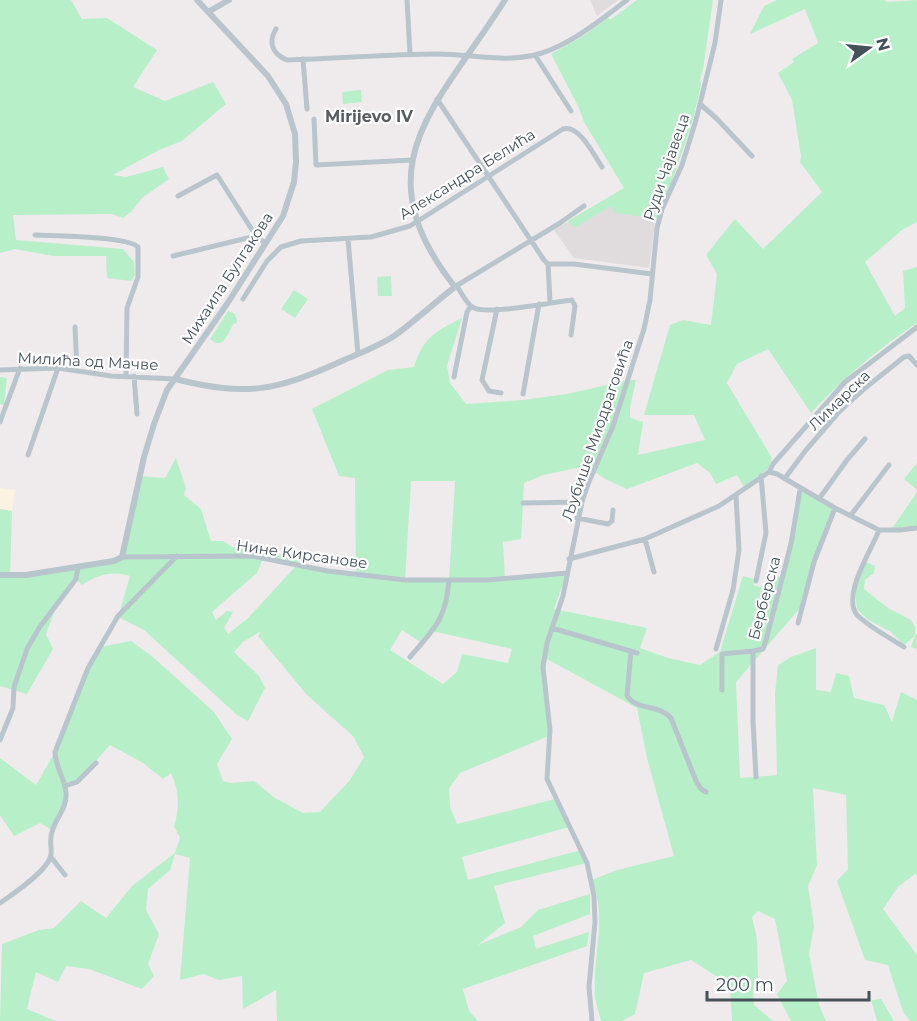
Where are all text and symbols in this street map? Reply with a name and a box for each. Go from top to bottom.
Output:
north arrow [839,18,899,78]
text: N [872,36,894,53]
district label: Mirijevo IV [325,107,414,126]
street label: Руди Чајавеца [639,111,693,223]
street label: Александра Белића [395,124,539,224]
street label: Михаила Булгакова [177,208,277,348]
street label: Љубише Миодраговића [557,337,637,523]
street label: Милића од Мачве [17,348,159,374]
street label: Лимарска [804,366,874,434]
street label: Нине Кирсанове [235,535,369,573]
street label: Берберска [744,554,784,642]
scale bar [707,964,869,1002]
text: 200 m [716,974,774,996]

